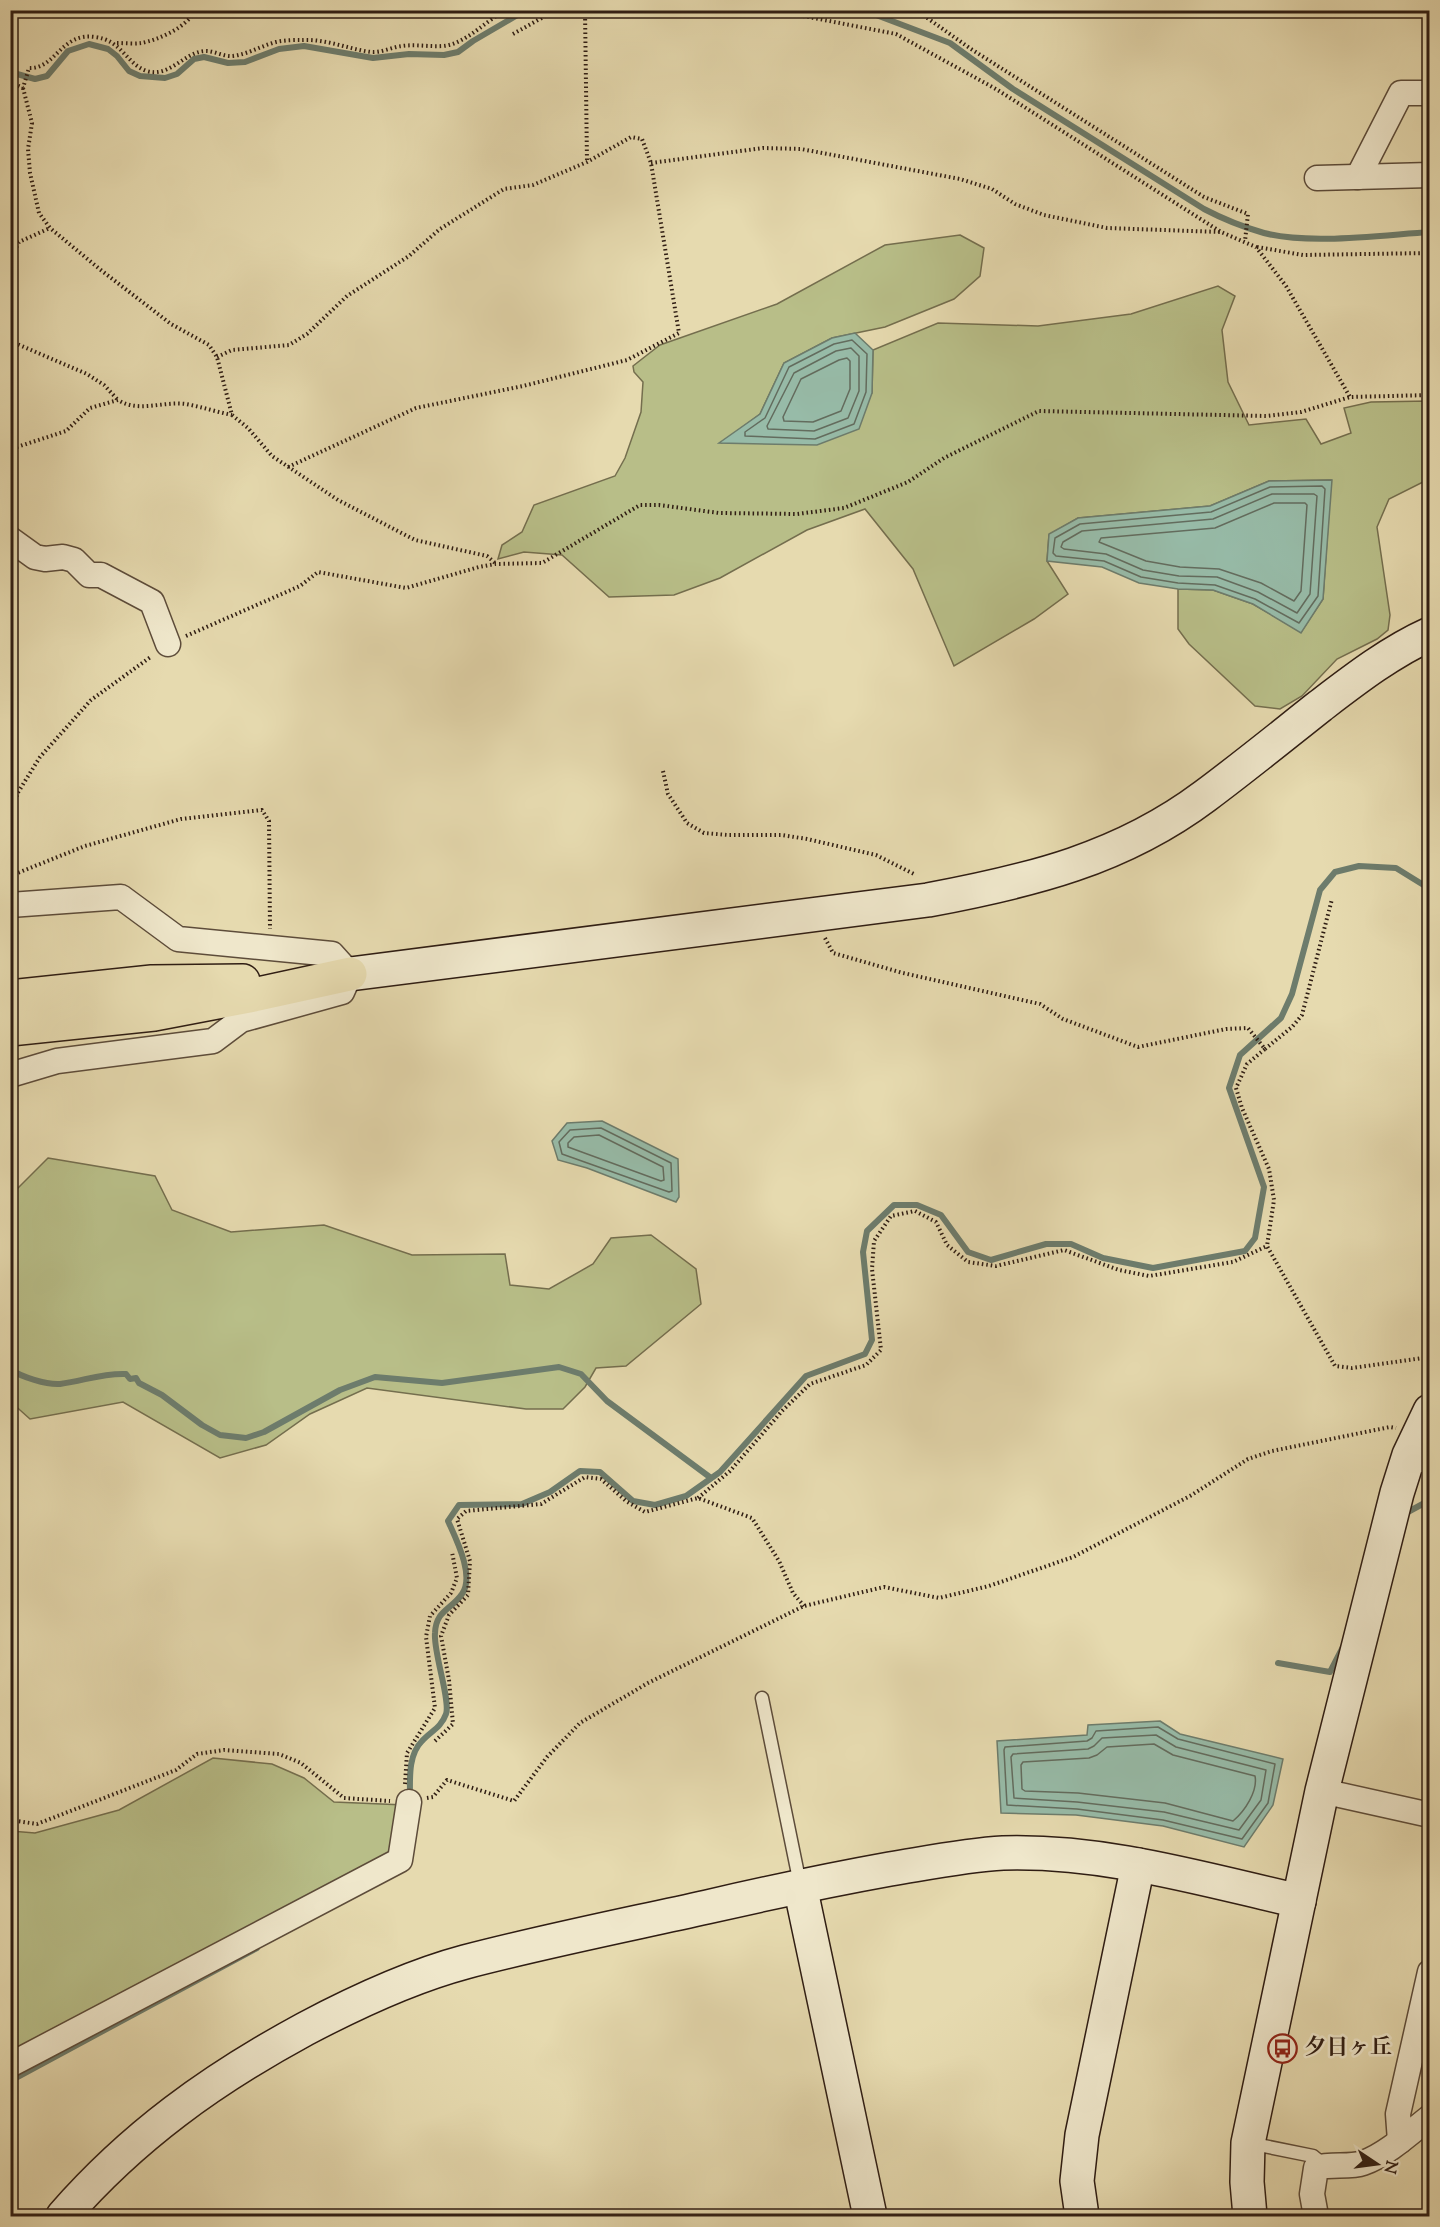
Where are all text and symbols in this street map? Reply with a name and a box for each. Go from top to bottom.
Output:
bus stop icon: 夕日ヶ丘 [1267,2033,1299,2065]
place label: 夕日ヶ丘 [1304,2033,1392,2065]
north arrow [1347,2134,1407,2194]
text: N [1376,2158,1402,2176]

